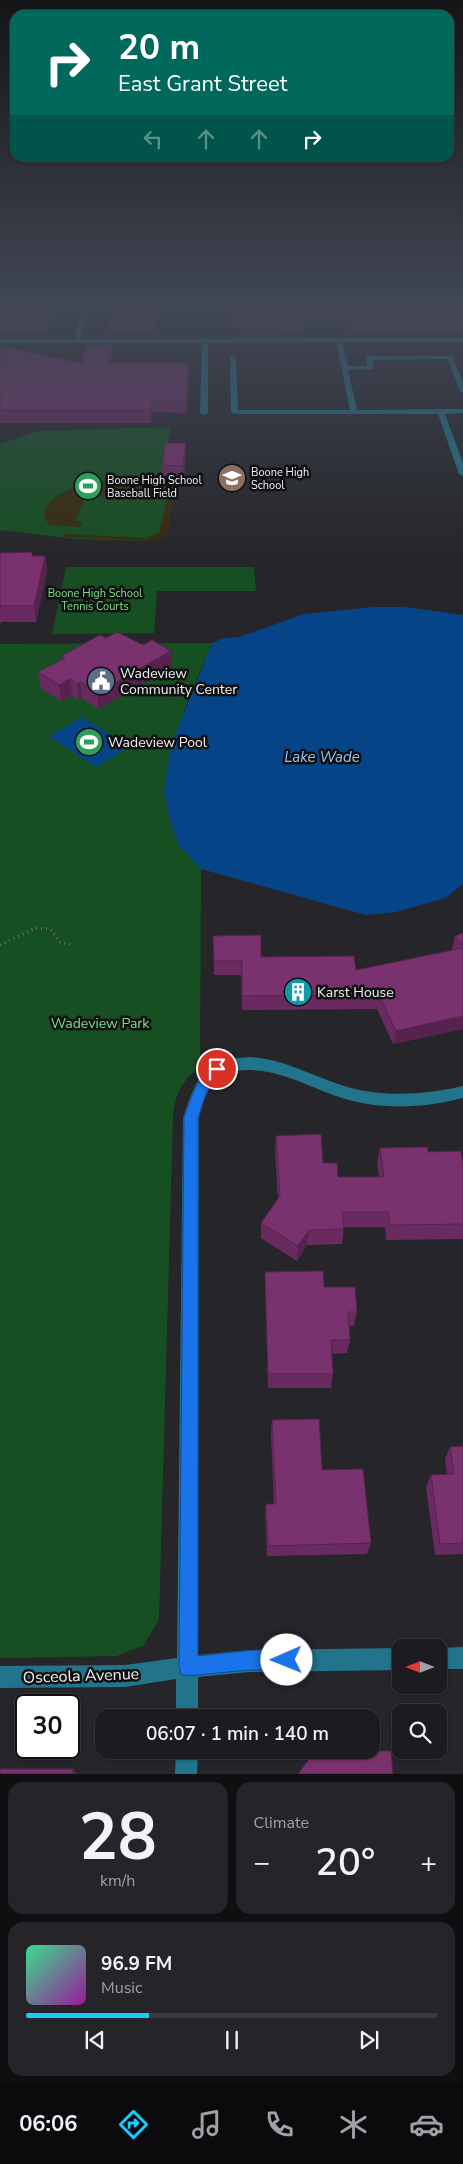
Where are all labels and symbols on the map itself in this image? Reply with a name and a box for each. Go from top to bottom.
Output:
school or university icon: Boone High School [217,463,247,493]
place label: Boone High School [251,465,309,493]
sports icon: Boone High School Baseball Field [73,471,103,501]
place label: Boone High School Baseball Field [107,473,202,501]
park label: Boone High School Tennis Courts [48,586,143,614]
place label: Wadeview Community Center [120,664,237,699]
public building icon: Wadeview Community Center [86,666,116,696]
sports icon: Wadeview Pool [74,727,104,757]
place label: Wadeview Pool [108,733,208,752]
water label: Lake Wade [284,747,360,767]
building icon: Karst House [283,977,313,1007]
place label: Karst House [317,983,394,1002]
park label: Wadeview Park [51,1014,150,1033]
pin [196,1048,238,1090]
position arrow [260,1633,312,1685]
north arrow [392,1639,448,1694]
street label: Osceola Avenue [22,1663,140,1689]
speed limit sign: 30 [15,1694,80,1759]

